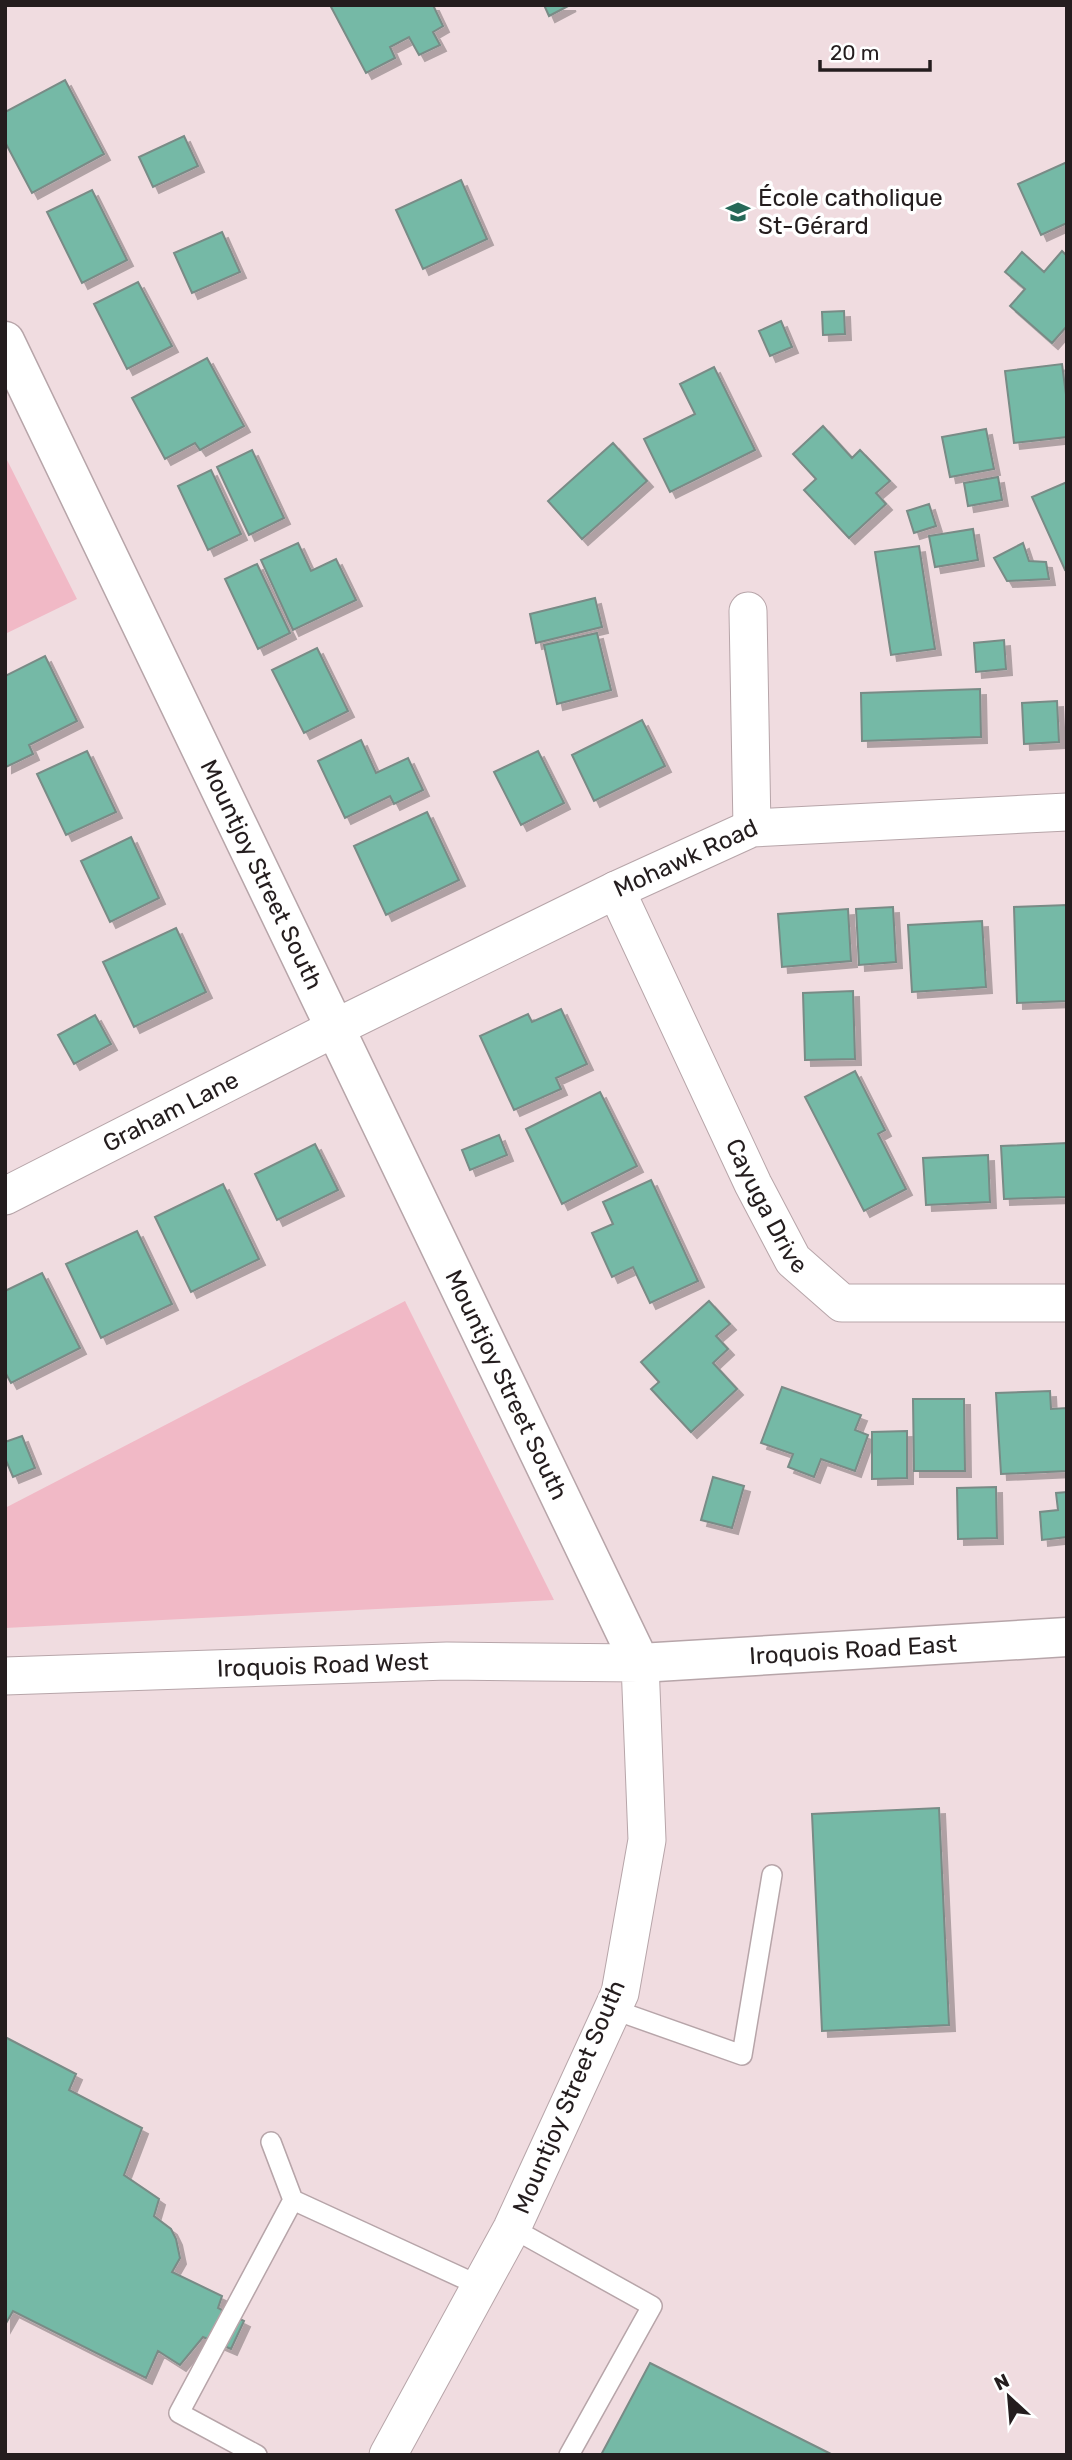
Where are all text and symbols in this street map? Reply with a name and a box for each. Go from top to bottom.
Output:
scale bar [820,28,930,72]
text: 20 m [830,40,879,65]
place label: École catholique St-Gérard [758,184,943,240]
school or university icon: École catholique St-Gérard [724,198,752,226]
street label: Mountjoy Street South [194,755,328,994]
street label: Mohawk Road [609,813,762,903]
street label: Graham Lane [98,1065,243,1158]
street label: Cayuga Drive [720,1134,813,1280]
street label: Mountjoy Street South [439,1265,573,1504]
street label: Iroquois Road East [748,1630,958,1670]
street label: Iroquois Road West [216,1648,429,1683]
street label: Mountjoy Street South [507,1976,631,2218]
north arrow [974,2362,1044,2432]
text: N [991,2369,1013,2396]

